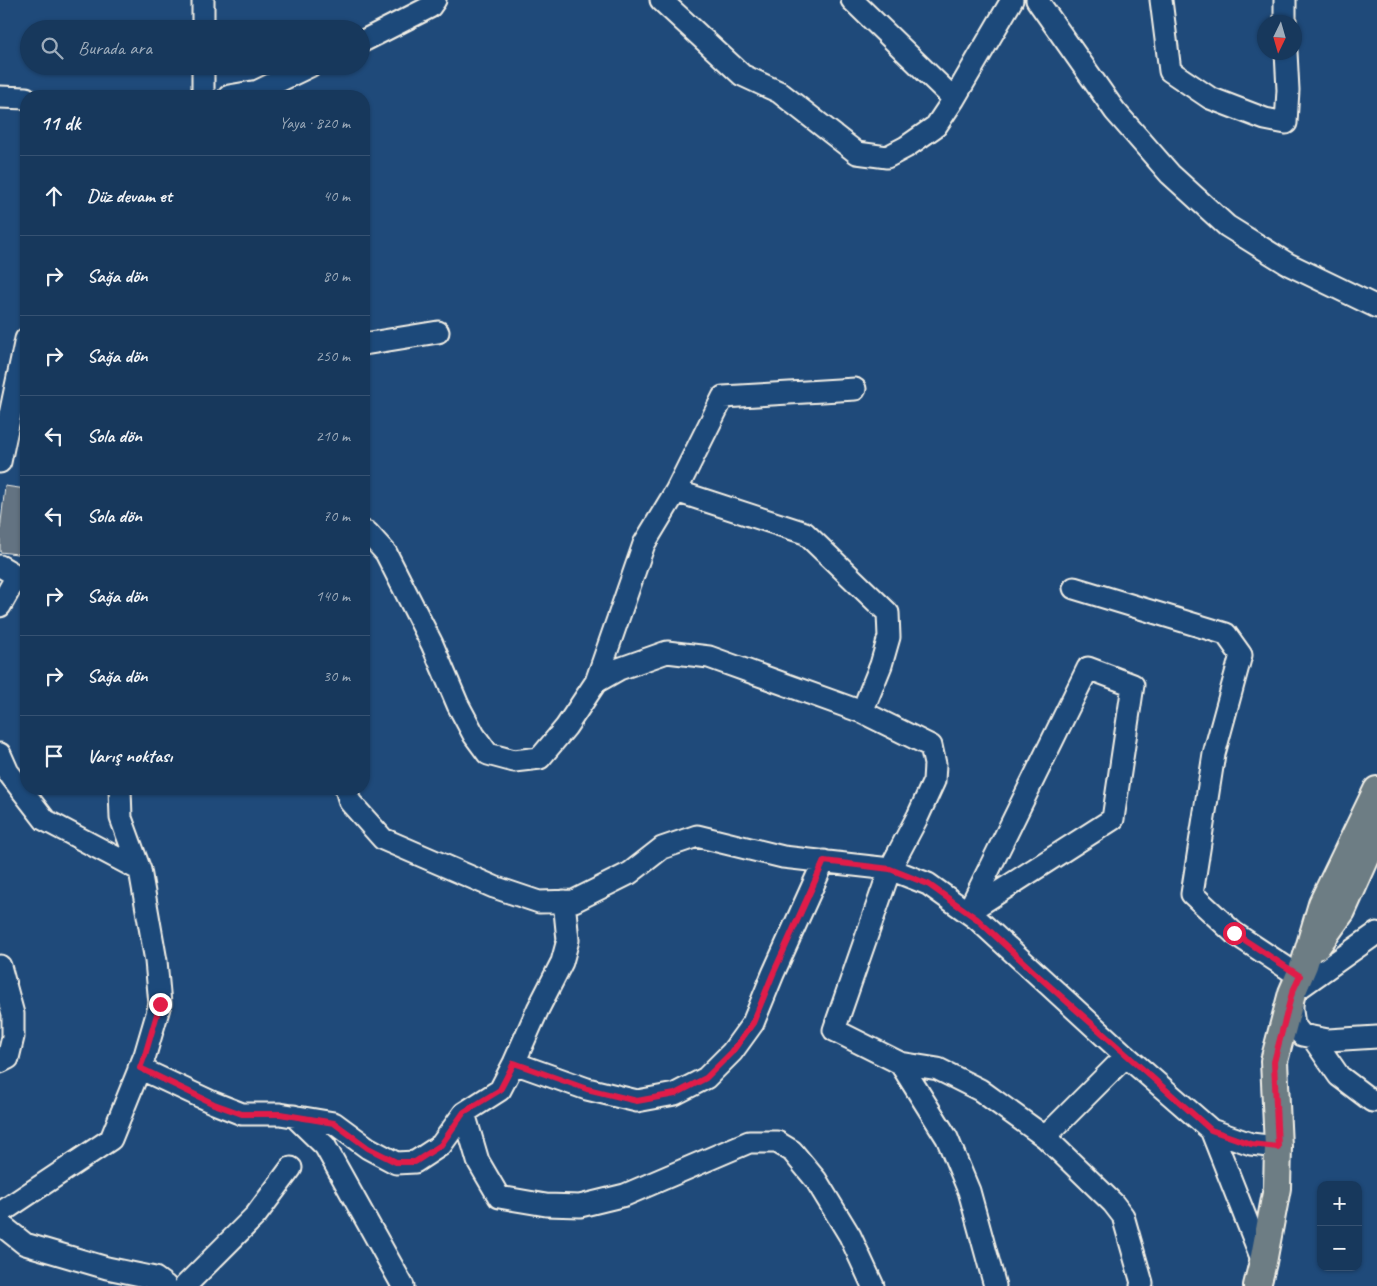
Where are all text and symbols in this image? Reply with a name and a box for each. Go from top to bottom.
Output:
north arrow [1257,15,1302,60]
search box [20,20,370,75]
icon: search [38,34,66,62]
text: Burada ara [78,36,152,60]
text: 11 dk [40,110,80,136]
text: Yaya · 820 m [279,113,350,133]
icon: ahead [40,182,68,210]
text: Düz devam et [87,184,172,208]
text: 40 m [323,186,350,206]
icon: right [40,262,68,290]
text: Sağa dön [87,264,148,288]
text: 80 m [323,266,350,286]
icon: right [40,342,68,370]
text: Sağa dön [87,344,148,368]
text: 250 m [316,346,350,366]
icon: left [40,422,68,450]
text: Sola dön [87,424,142,448]
text: 210 m [316,426,350,446]
icon: left [40,502,68,530]
text: Sola dön [87,504,142,528]
text: 70 m [323,506,350,526]
icon: right [40,582,68,610]
text: Sağa dön [87,584,148,608]
text: 140 m [316,586,350,606]
icon: right [40,662,68,690]
text: Sağa dön [87,664,148,688]
text: 30 m [323,666,350,686]
icon: arrive [40,742,68,770]
text: Varış noktası [87,744,172,768]
route start [1223,922,1246,945]
route end [149,993,172,1016]
map controls [1317,1181,1362,1271]
button: + [1317,1181,1362,1226]
button: − [1317,1226,1362,1271]

